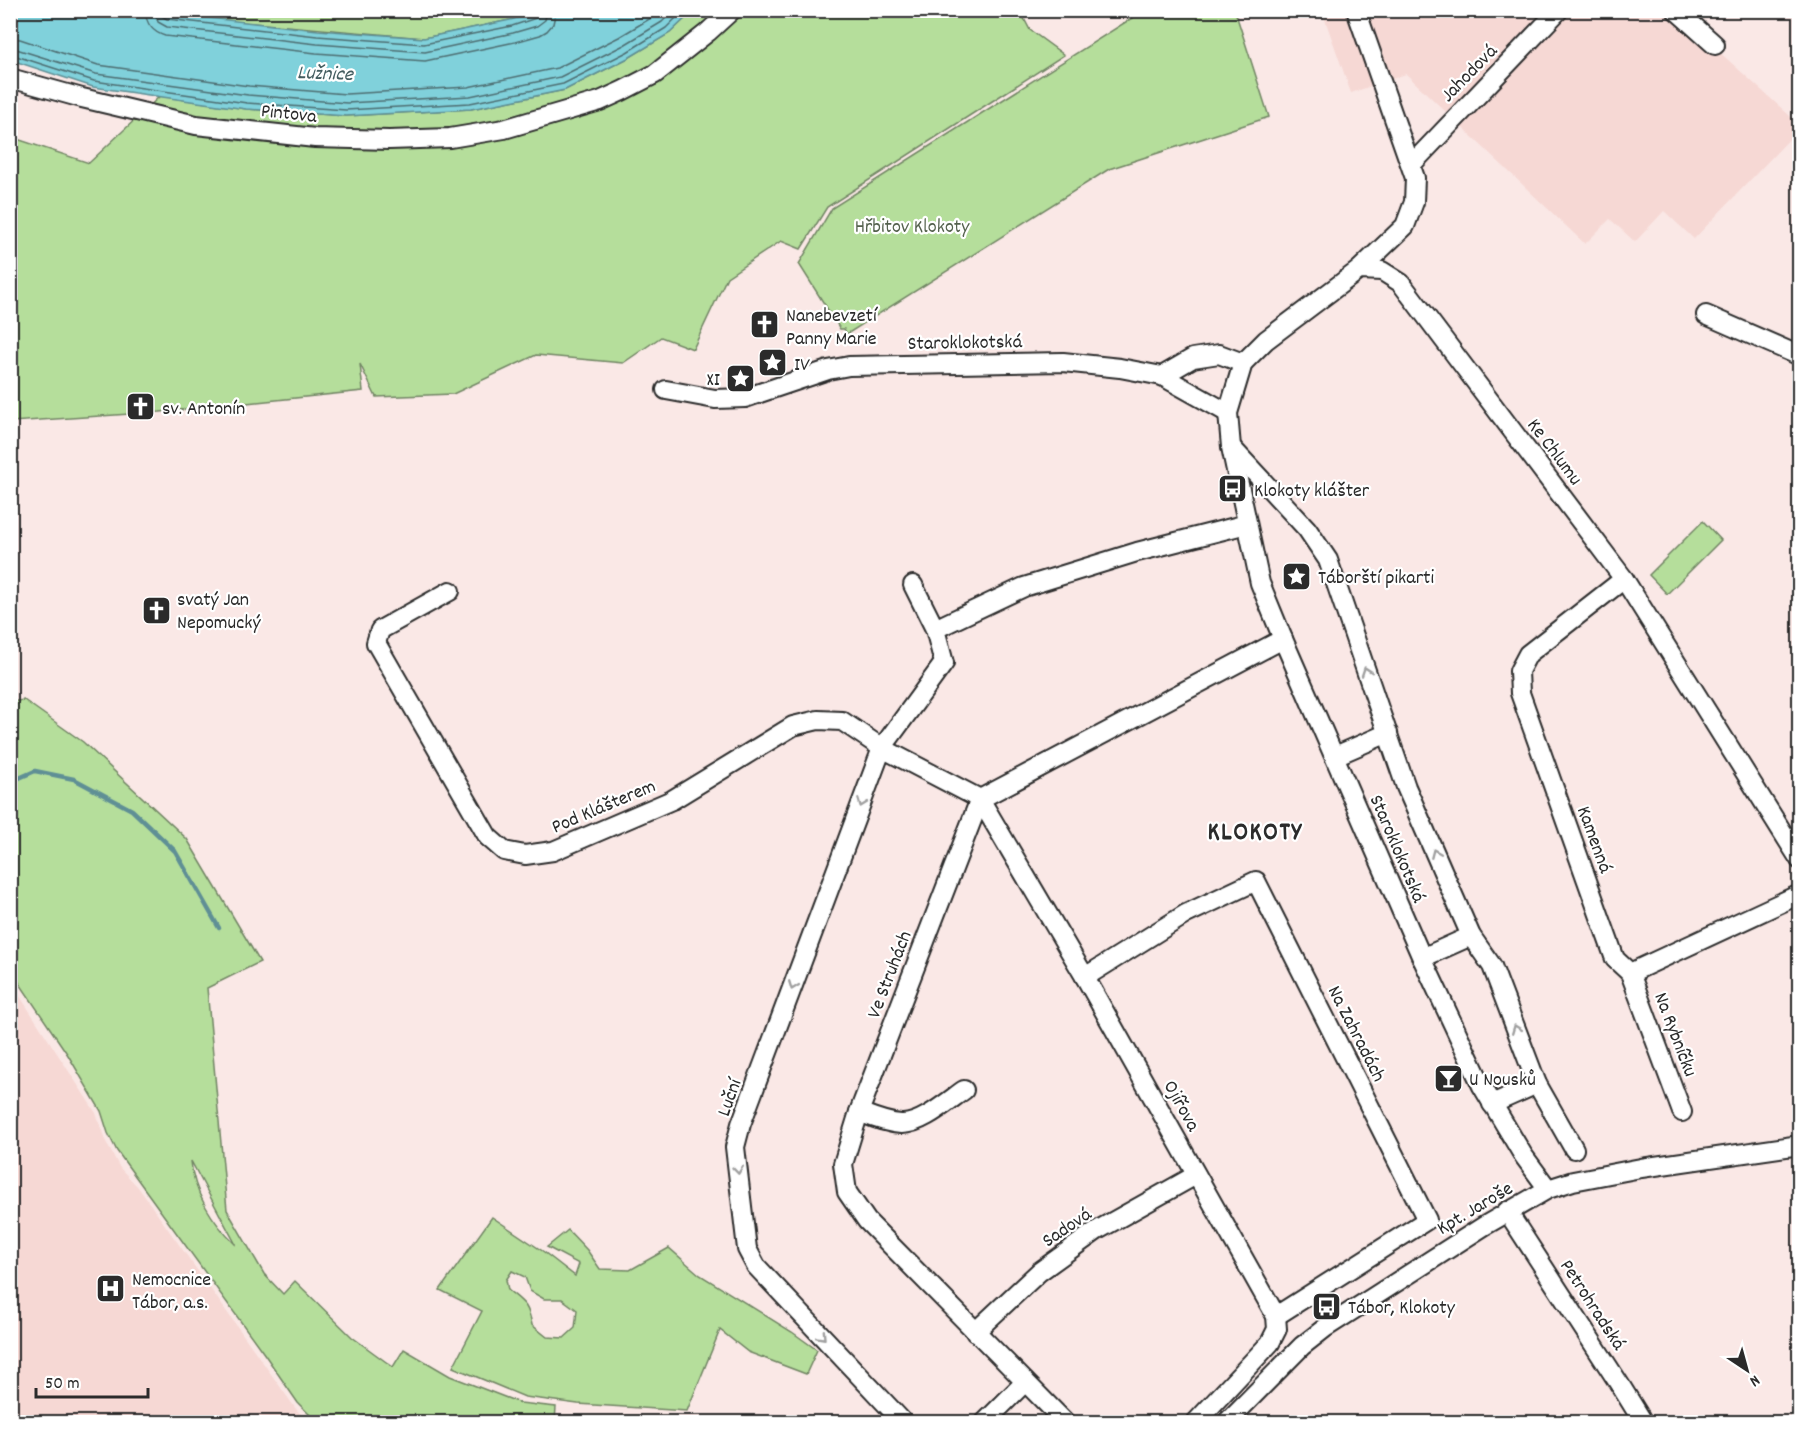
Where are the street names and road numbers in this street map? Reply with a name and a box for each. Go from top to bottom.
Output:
street label: Jahodová [1435,39,1505,109]
street label: Pintova [259,98,319,132]
street label: Staroklokotská [907,329,1023,359]
street label: Ke Chlumu [1519,413,1588,492]
street label: Pod Klášterem [548,773,661,842]
street label: Staroklokotská [1361,791,1432,908]
street label: Kamenná [1568,803,1618,878]
street label: Ve Struhách [861,927,920,1023]
street label: Na Zahradách [1319,981,1392,1087]
street label: Na Rybníčku [1645,989,1703,1081]
street label: Luční [711,1074,751,1121]
street label: Ojířova [1155,1076,1206,1138]
street label: Kpt. Jaroše [1432,1176,1519,1243]
street label: Sadová [1037,1202,1098,1255]
street label: Petrohradská [1552,1255,1631,1357]

